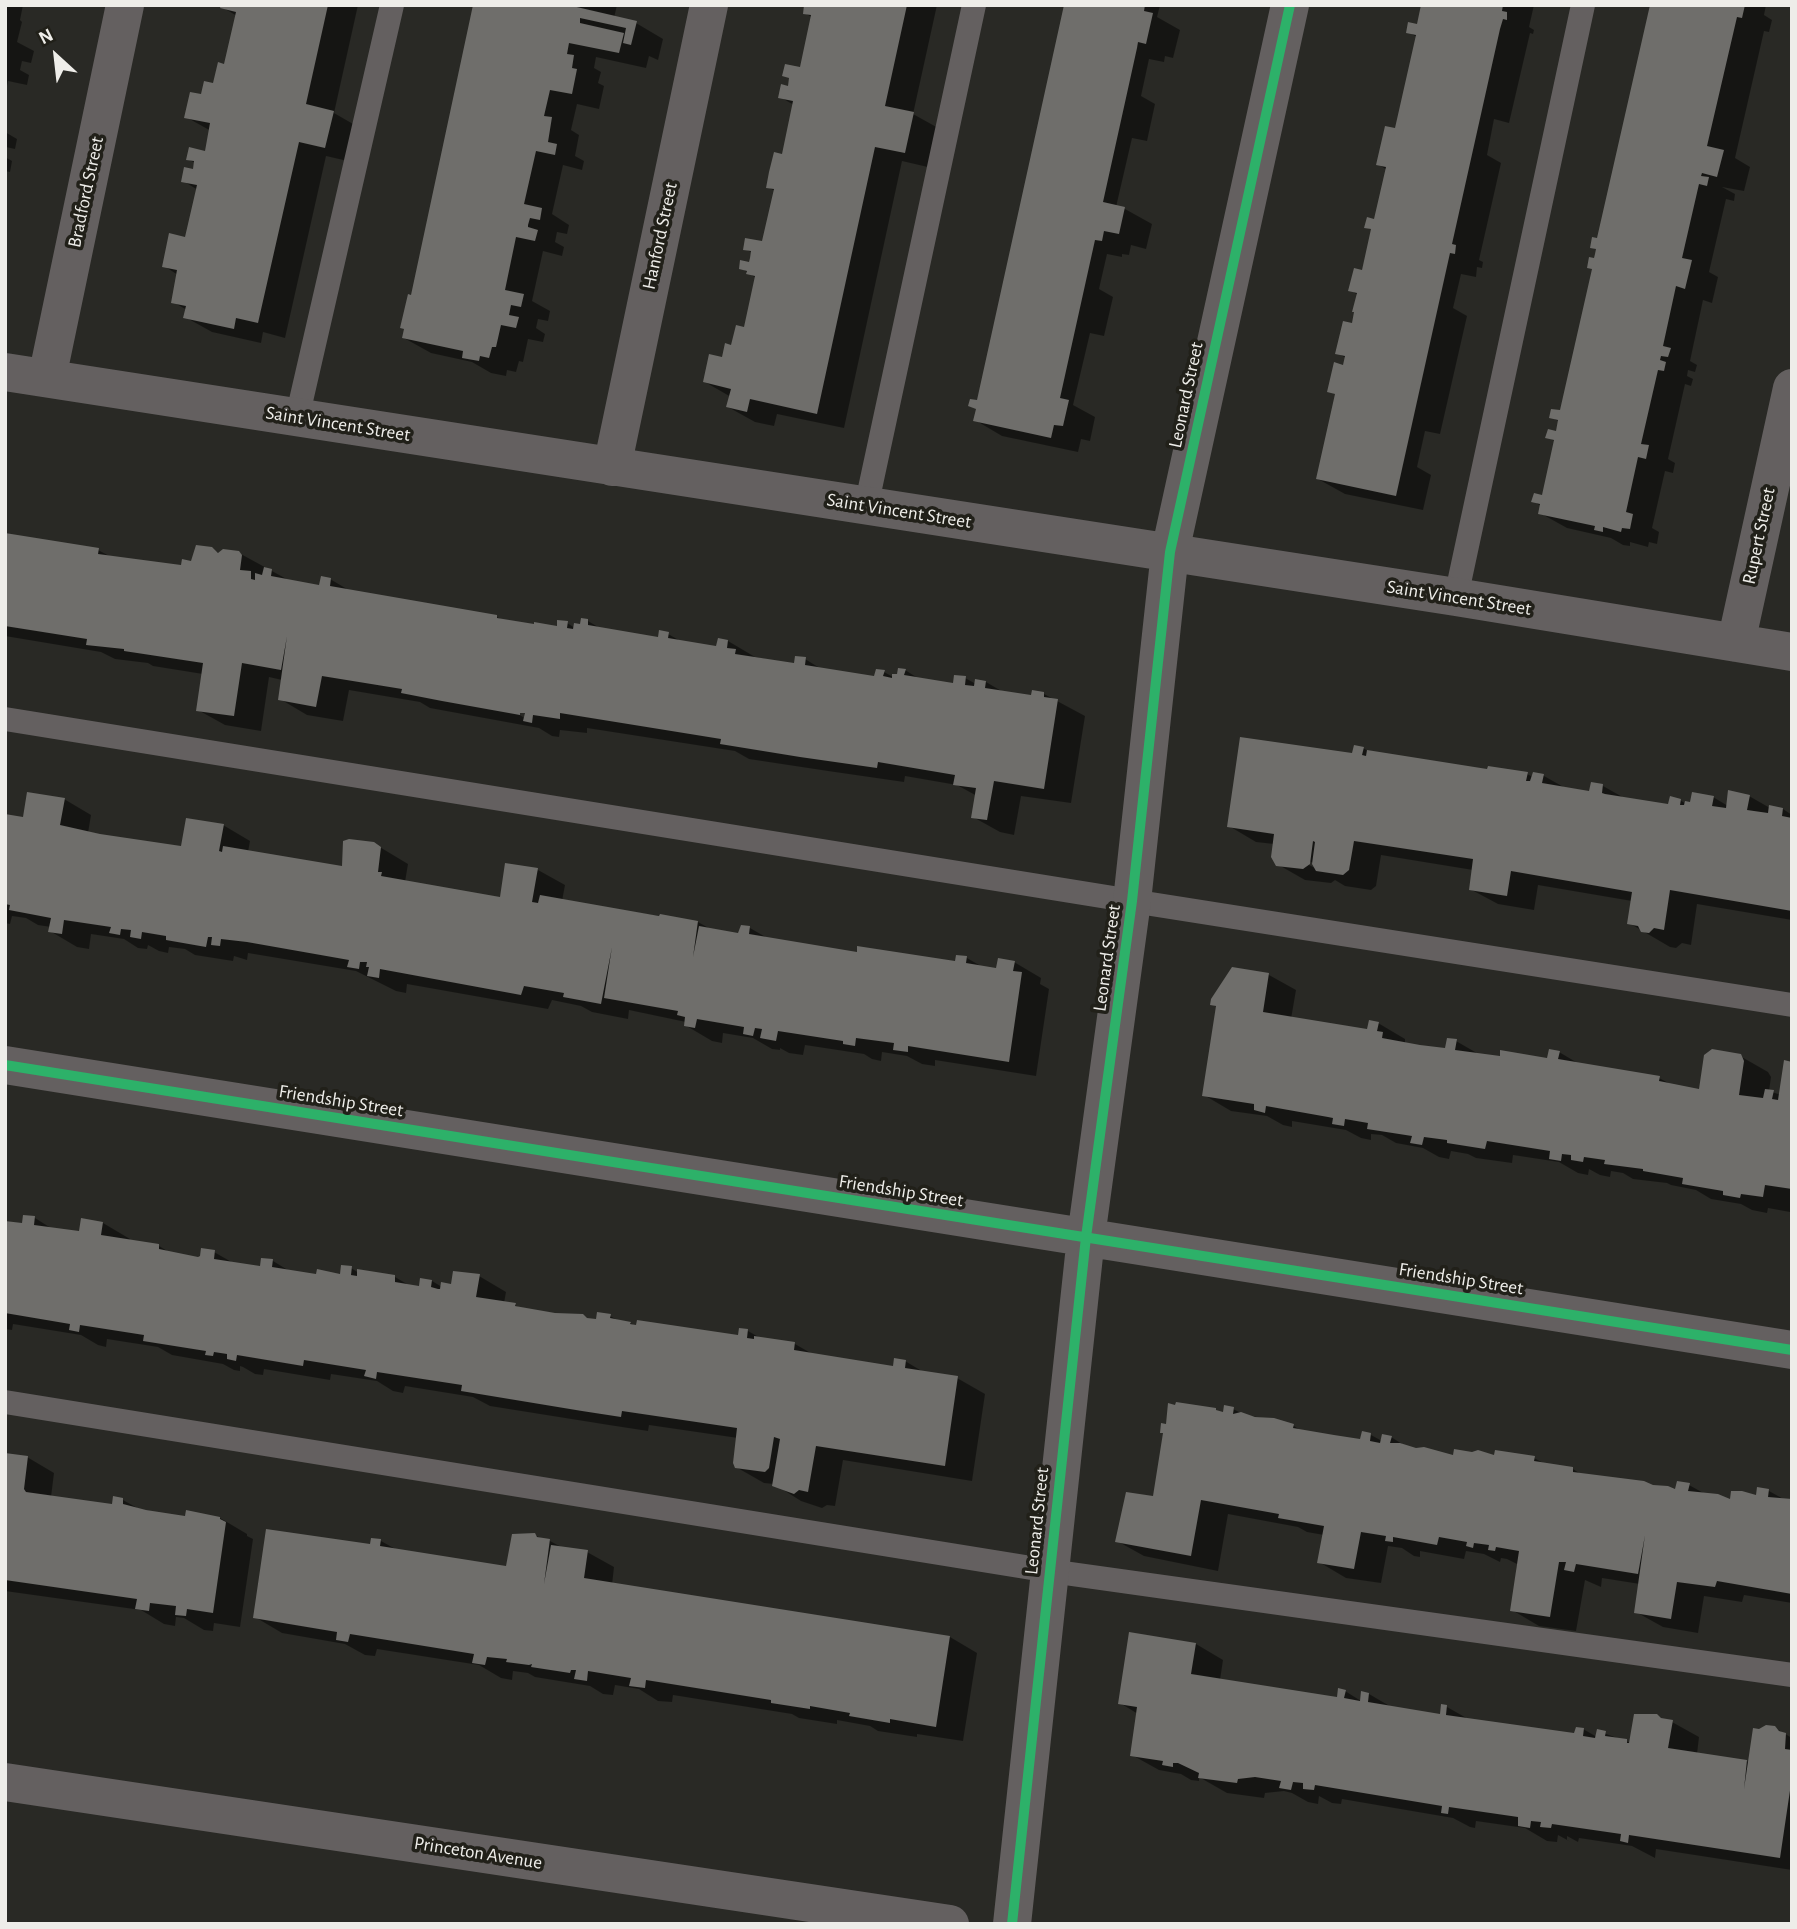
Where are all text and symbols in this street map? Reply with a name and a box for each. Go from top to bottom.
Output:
north arrow [21,21,91,91]
text: N [36,25,56,48]
street label: Bradford Street [63,134,109,250]
street label: Hanford Street [637,180,683,292]
street label: Leonard Street [1164,340,1208,450]
street label: Saint Vincent Street [264,401,412,447]
street label: Rupert Street [1738,486,1780,586]
street label: Saint Vincent Street [825,488,973,534]
street label: Saint Vincent Street [1385,575,1533,621]
street label: Leonard Street [1088,903,1126,1013]
street label: Friendship Street [277,1080,405,1122]
street label: Friendship Street [837,1170,965,1212]
street label: Friendship Street [1397,1258,1525,1300]
street label: Leonard Street [1020,1466,1054,1576]
street label: Princeton Avenue [412,1832,544,1874]

